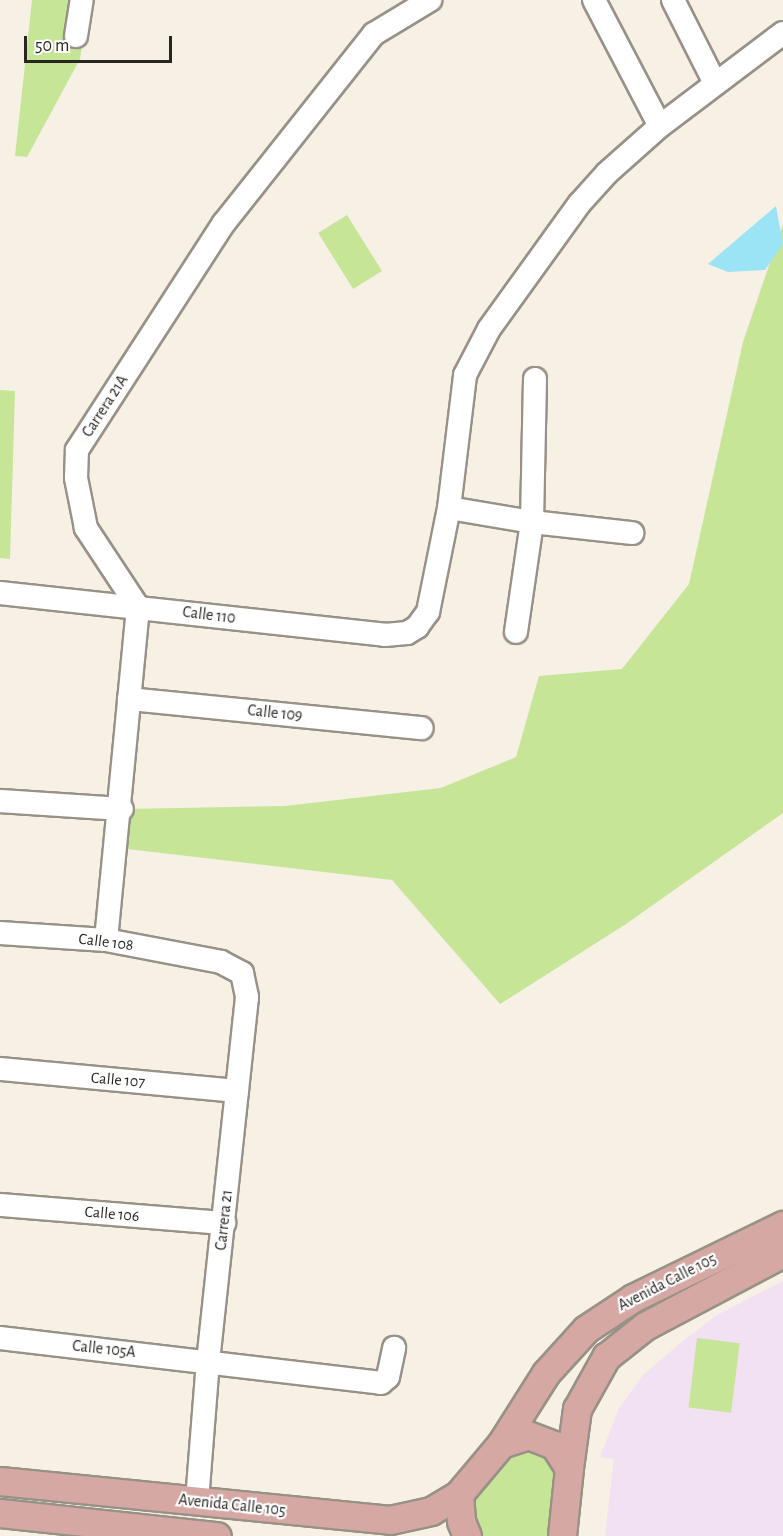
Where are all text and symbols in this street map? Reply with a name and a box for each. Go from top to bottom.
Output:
scale bar [27,24,176,62]
text: 50 m [35,37,69,55]
street label: Carrera 21A [78,371,132,441]
street label: Calle 110 [181,602,237,628]
street label: Calle 109 [247,701,303,725]
street label: Calle 108 [77,929,135,955]
street label: Calle 107 [90,1068,146,1092]
street label: Carrera 21 [211,1189,237,1251]
street label: Calle 106 [84,1202,140,1226]
street label: Avenida Calle 105 [615,1249,719,1315]
street label: Calle 105A [71,1336,137,1362]
street label: Avenida Calle 105 [177,1490,287,1520]

